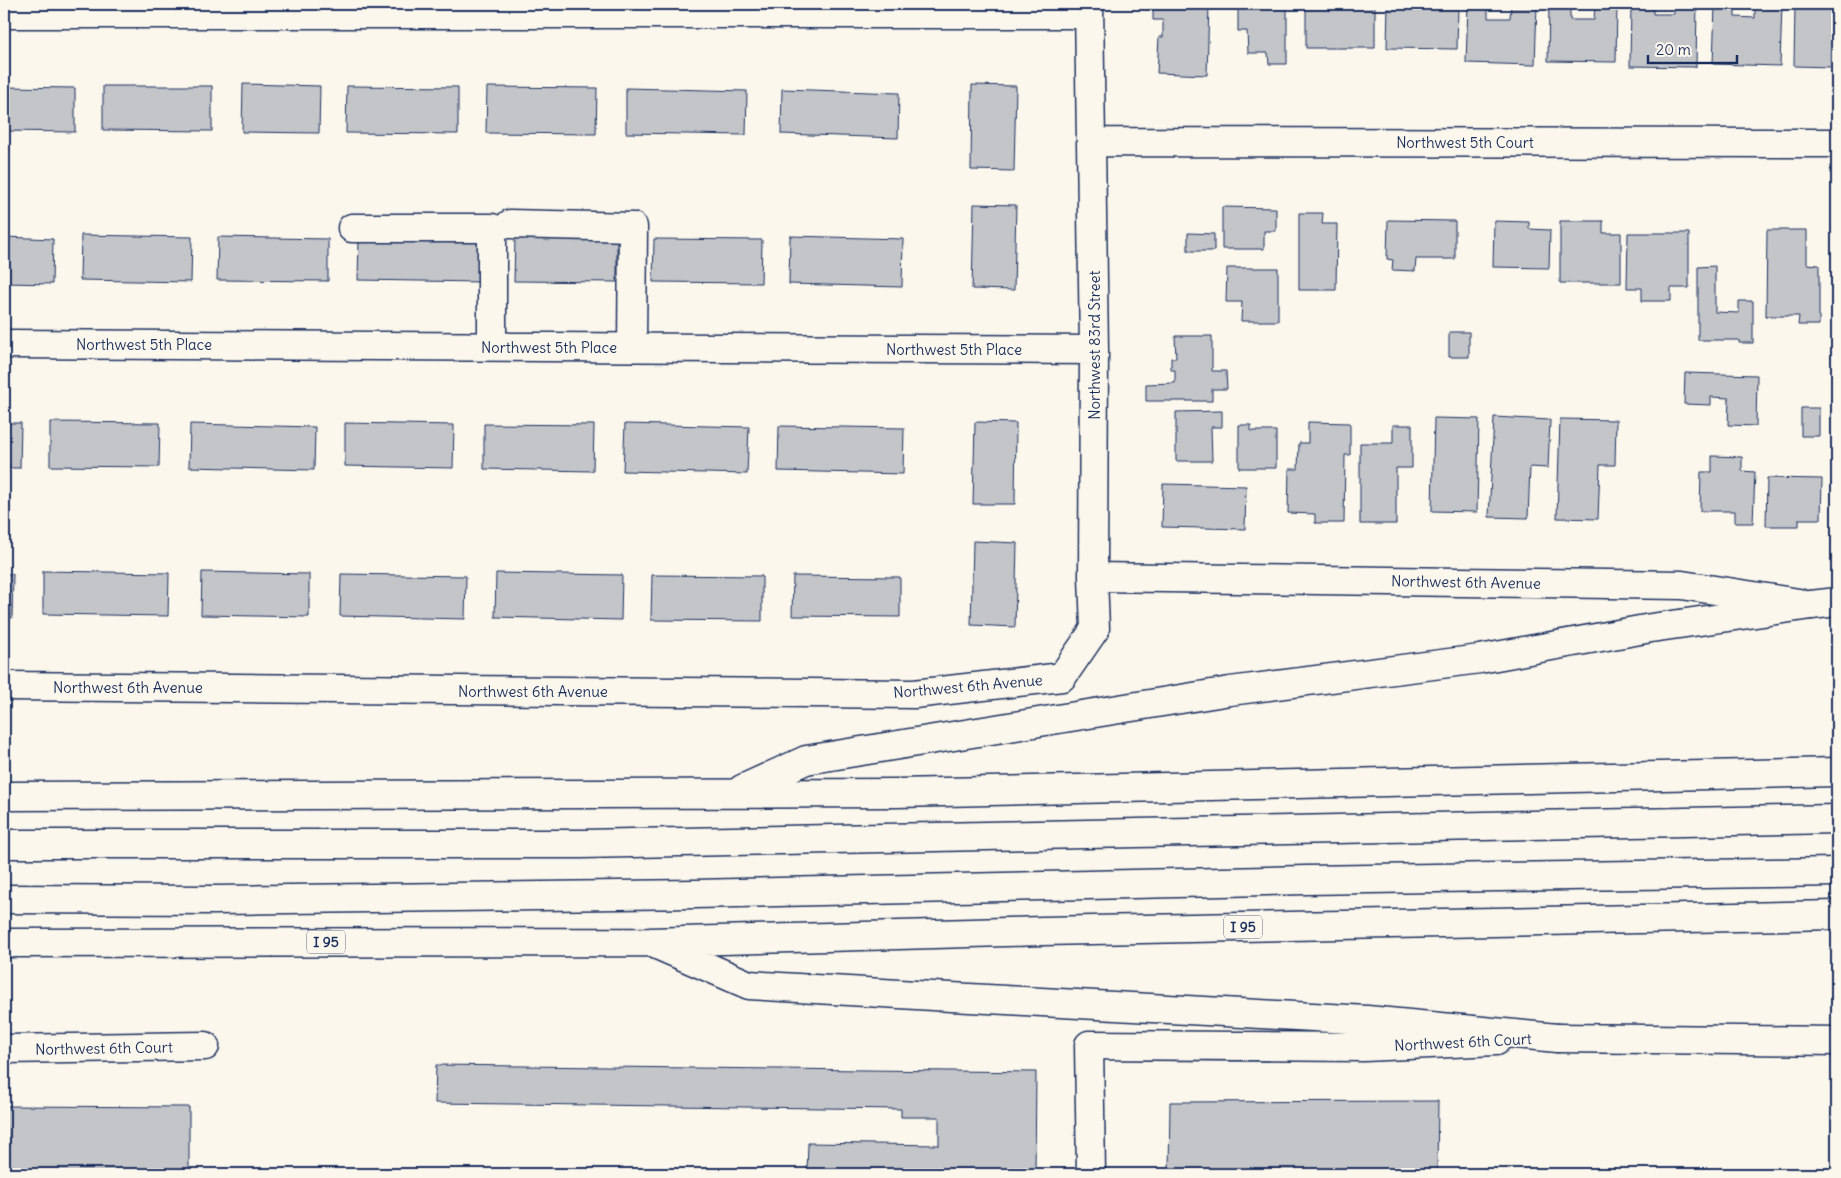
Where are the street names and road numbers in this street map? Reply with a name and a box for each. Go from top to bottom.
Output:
street label: Northwest 5th Court [1396,133,1534,152]
street label: Northwest 83rd Street [1085,270,1104,420]
street label: Northwest 5th Place [76,335,212,354]
street label: Northwest 5th Place [481,338,617,357]
street label: Northwest 5th Place [886,340,1022,359]
street label: Northwest 6th Avenue [1391,571,1541,593]
street label: Northwest 6th Avenue [892,670,1044,702]
street label: Northwest 6th Avenue [53,678,203,697]
street label: Northwest 6th Avenue [458,682,608,701]
road number: I 95 [1224,916,1262,939]
road number: I 95 [307,930,345,954]
street label: Northwest 6th Court [1394,1029,1532,1055]
street label: Northwest 6th Court [35,1037,173,1059]

